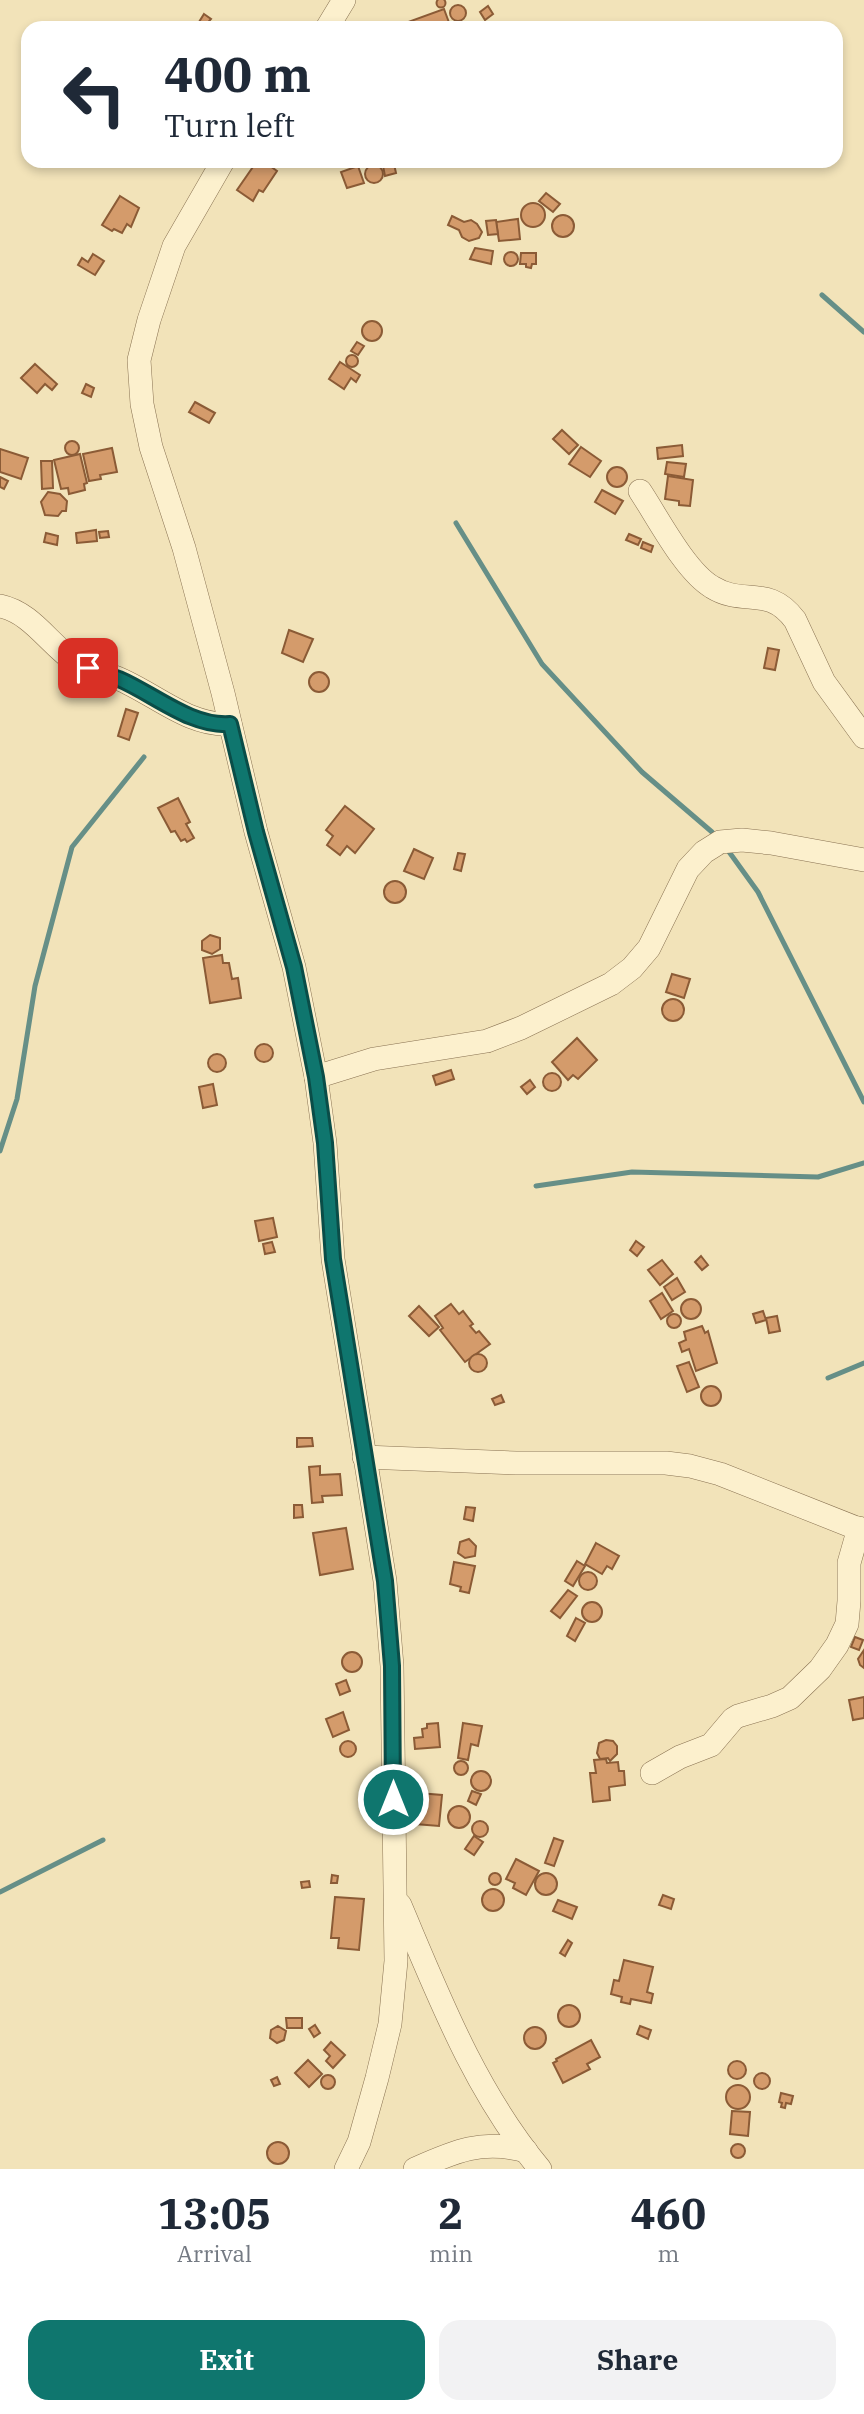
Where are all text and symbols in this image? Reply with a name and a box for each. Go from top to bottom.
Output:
text: 400 m [164,42,311,105]
icon: left [49,49,140,140]
text: Turn left [164,104,295,146]
pin [58,638,118,698]
icon: arrive [69,649,107,687]
position arrow [356,1762,430,1836]
text: 13:05 [158,2186,271,2241]
text: 2 [438,2186,464,2241]
text: 460 [631,2186,706,2241]
text: Arrival [177,2238,252,2268]
text: min [429,2238,473,2268]
text: m [657,2238,679,2268]
button: Exit [28,2320,425,2400]
button: Share [439,2320,836,2400]

